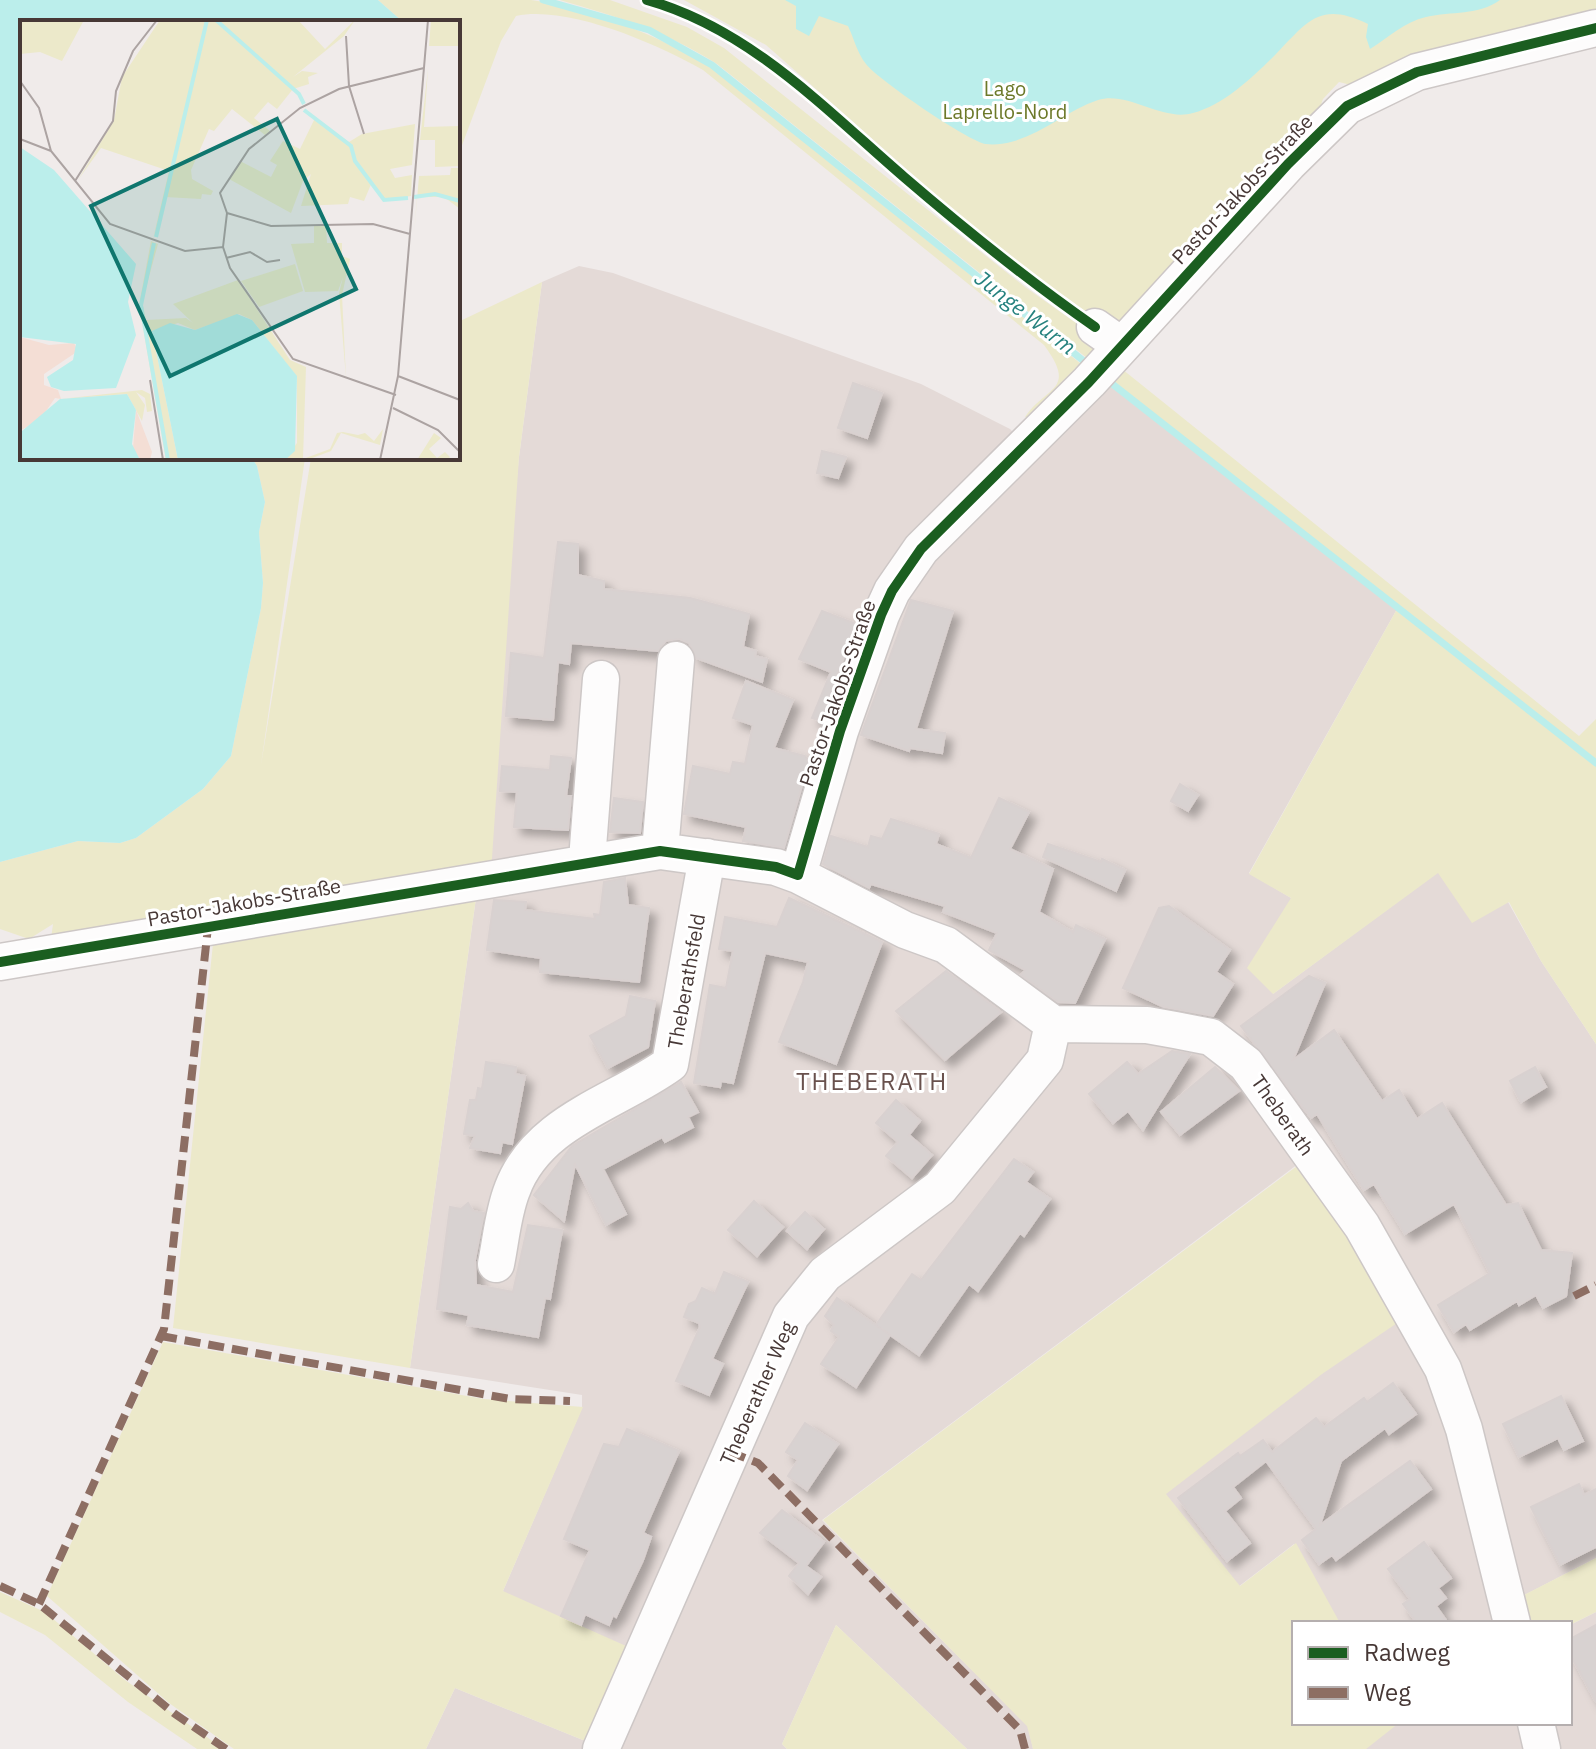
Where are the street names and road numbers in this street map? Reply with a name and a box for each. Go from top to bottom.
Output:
street label: Pastor-Jakobs-Straße [1165,108,1319,270]
street label: Pastor-Jakobs-Straße [792,596,882,790]
street label: Pastor-Jakobs-Straße [145,872,343,932]
street label: Theberathsfeld [661,911,711,1051]
street label: Theberath [1245,1069,1321,1161]
street label: Theberather Weg [713,1316,801,1469]

